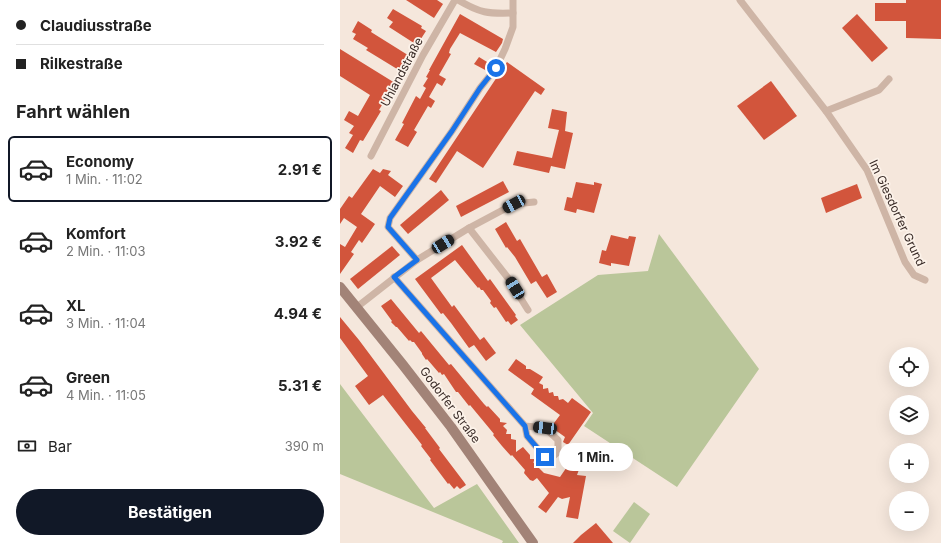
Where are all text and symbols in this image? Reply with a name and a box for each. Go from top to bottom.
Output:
text: Claudiusstraße [40,16,152,35]
street label: Uhlandstraße [377,35,426,109]
text: Rilkestraße [40,54,123,73]
route start [487,59,505,77]
text: Fahrt wählen [16,101,130,122]
icon: car [18,151,54,187]
text: Economy [66,152,134,171]
street label: Im Giesdorfer Grund [866,157,929,268]
text: 2.91 € [278,160,322,179]
text: 1 Min. · 11:02 [66,171,143,187]
car [501,193,527,215]
icon: car [18,223,54,259]
text: Komfort [66,224,126,243]
text: 3.92 € [275,232,322,251]
car [430,233,456,255]
text: 2 Min. · 11:03 [66,243,146,259]
car [504,275,526,301]
icon: car [18,295,54,331]
text: XL [66,296,86,315]
text: 4.94 € [274,304,322,323]
text: 3 Min. · 11:04 [66,315,146,331]
map controls [889,347,929,531]
button: locate [889,347,929,387]
street label: Godorfer Straße [417,364,484,446]
icon: car [18,367,54,403]
text: Green [66,368,110,387]
text: 5.31 € [278,376,322,395]
text: 4 Min. · 11:05 [66,387,146,403]
button: layers [889,395,929,435]
car [532,421,558,435]
icon: cash [16,435,38,457]
text: Bar [48,437,72,456]
text: 390 m [285,438,324,454]
callout: 1 Min. [559,443,633,471]
button: + [889,443,929,483]
route end [536,448,554,466]
text: 1 Min. [578,449,614,465]
button: Bestätigen [16,489,324,535]
button: − [889,491,929,531]

